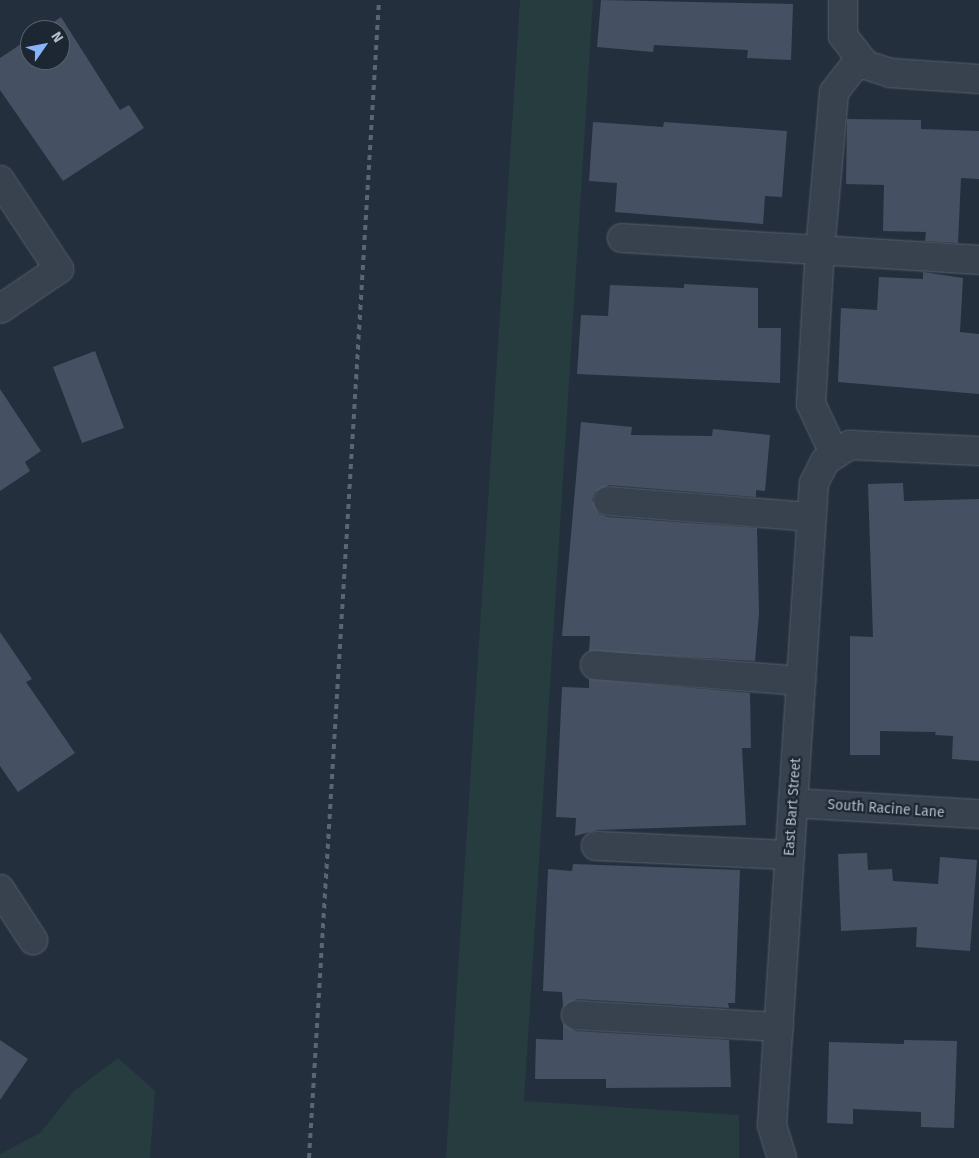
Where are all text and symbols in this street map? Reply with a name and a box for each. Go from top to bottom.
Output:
north arrow [20,20,70,70]
text: N [47,29,67,46]
street label: East Bart Street [781,757,805,857]
street label: South Racine Lane [827,797,945,821]

